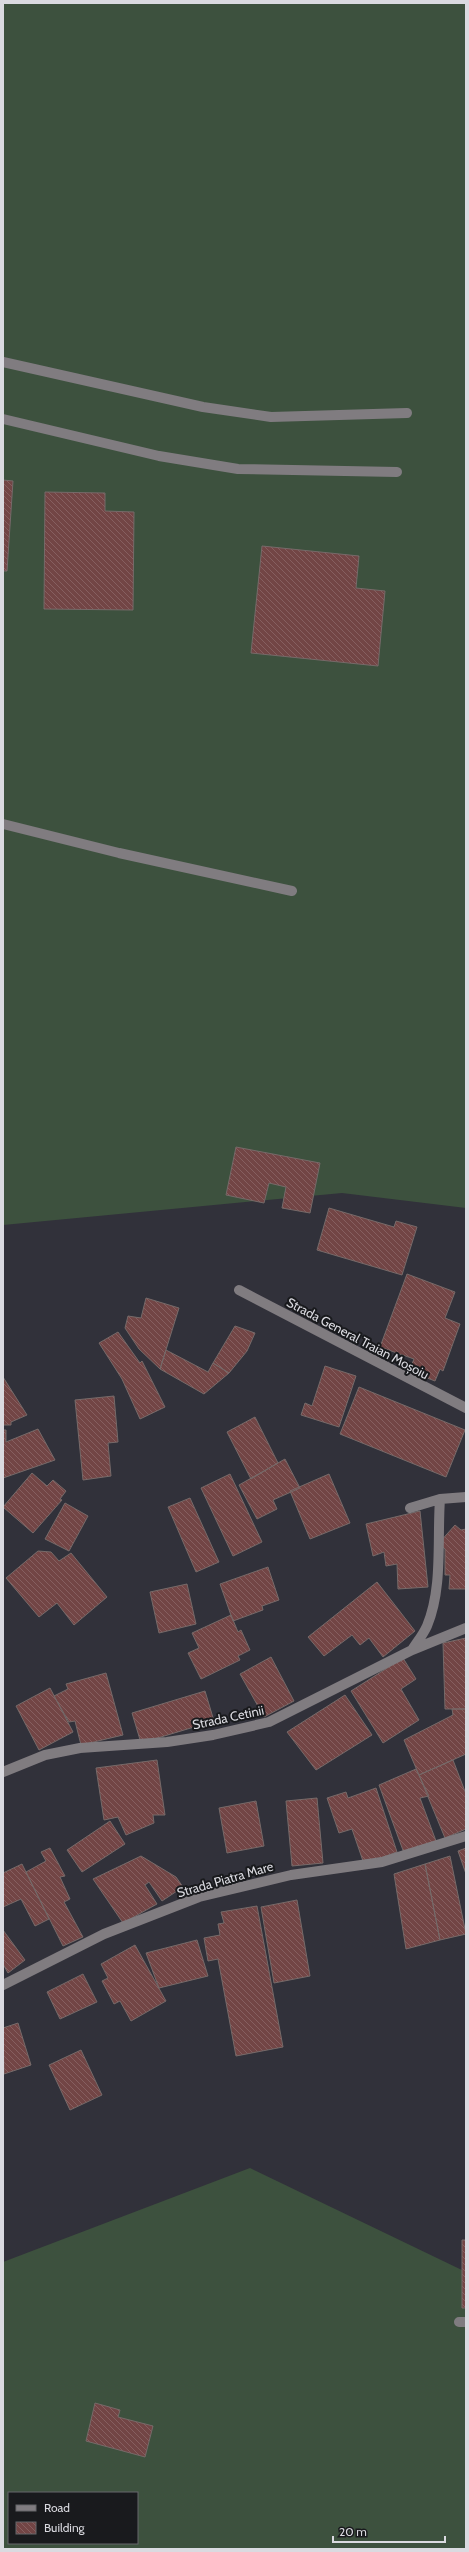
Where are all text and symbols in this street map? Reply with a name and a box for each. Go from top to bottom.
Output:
street label: Strada General Traian Moșoiu [284,1294,432,1383]
street label: Strada Cetinii [191,1702,265,1732]
street label: Strada Piatra Mare [175,1858,275,1900]
legend [8,2492,138,2544]
text: Road [44,2500,70,2515]
scale bar [333,2518,445,2544]
text: Building [44,2520,86,2535]
text: 20 m [339,2524,367,2539]

